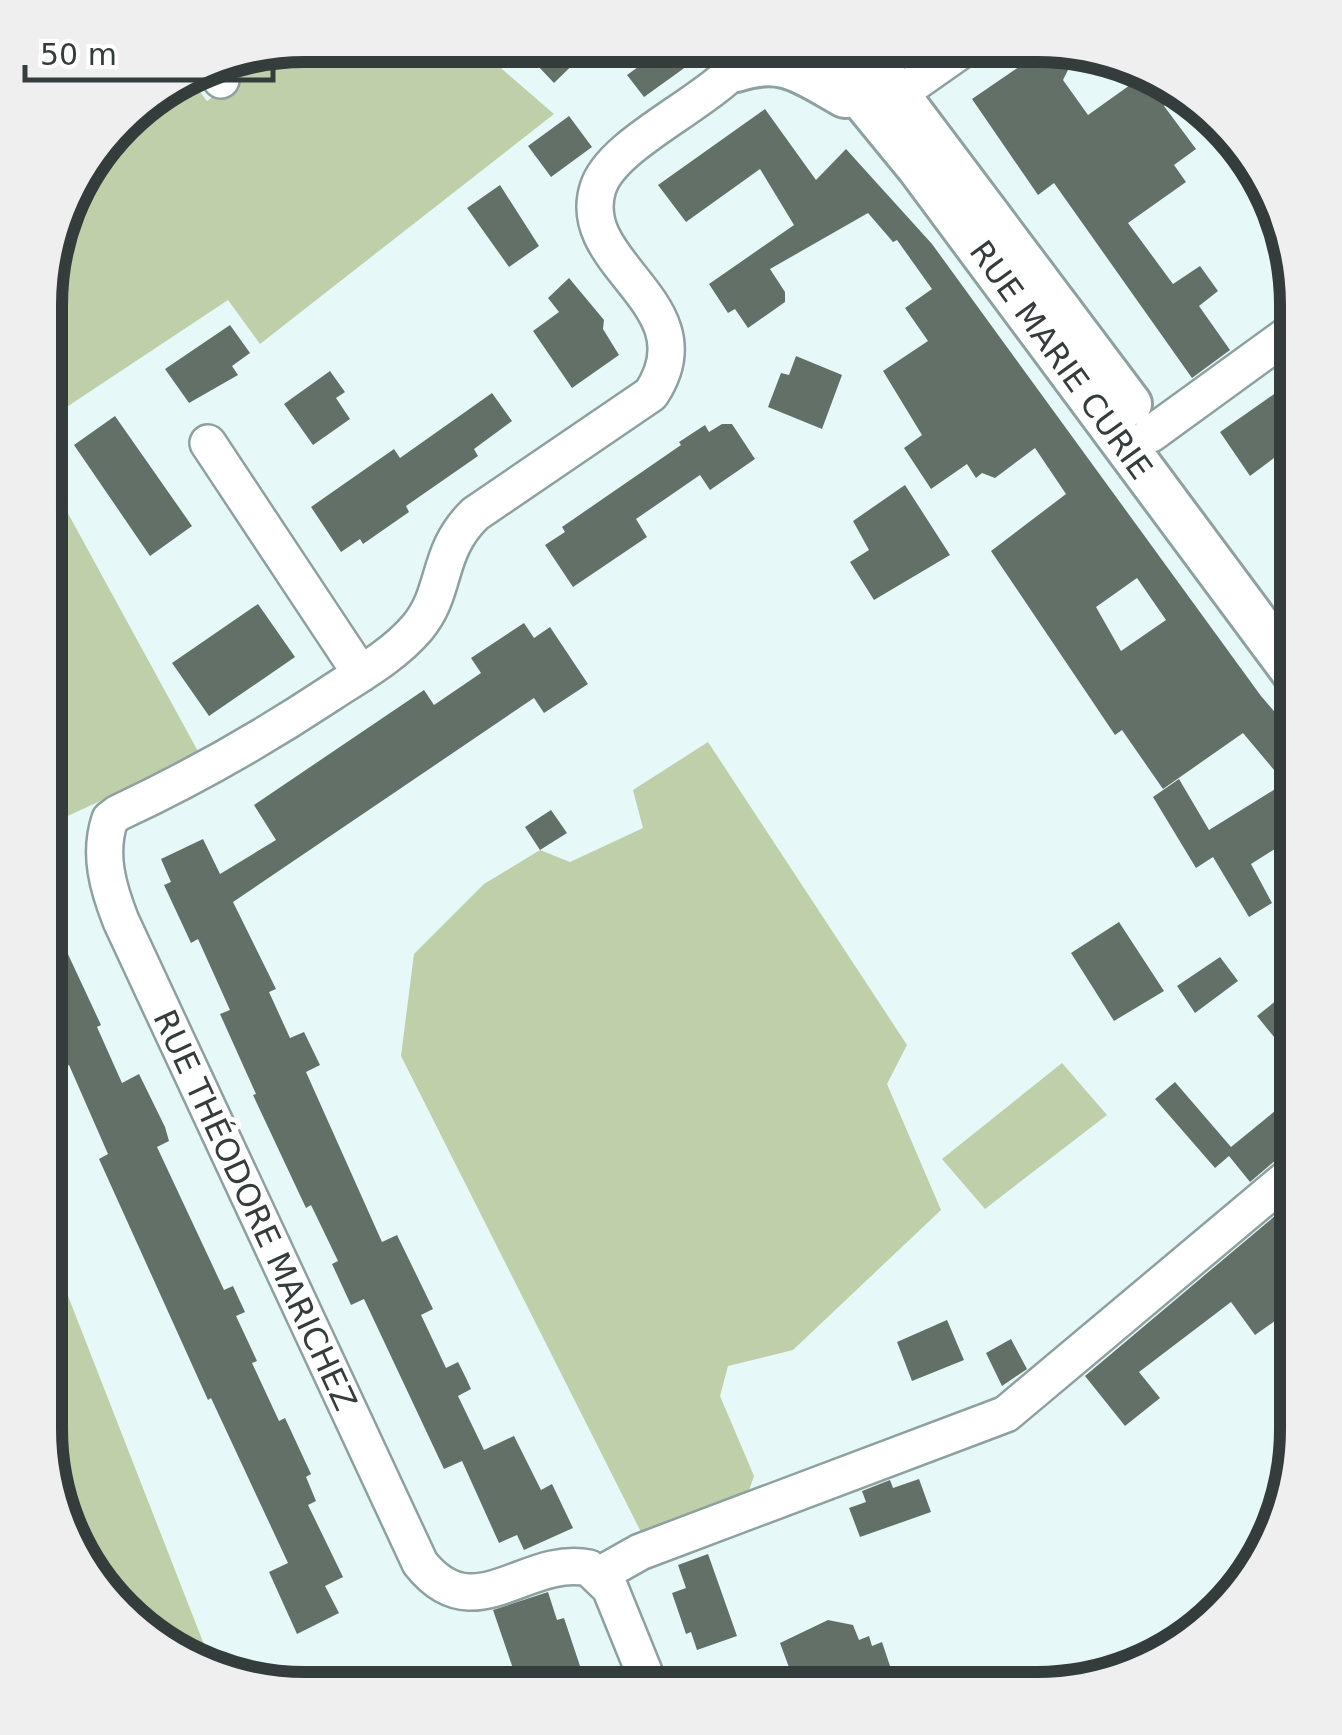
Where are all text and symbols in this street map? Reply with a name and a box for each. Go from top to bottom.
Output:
scale bar [25,20,272,82]
text: 50 m [40,37,117,72]
street label: RUE MARIE CURIE [962,233,1160,487]
street label: RUE THÉODORE MARICHEZ [145,1004,365,1416]

